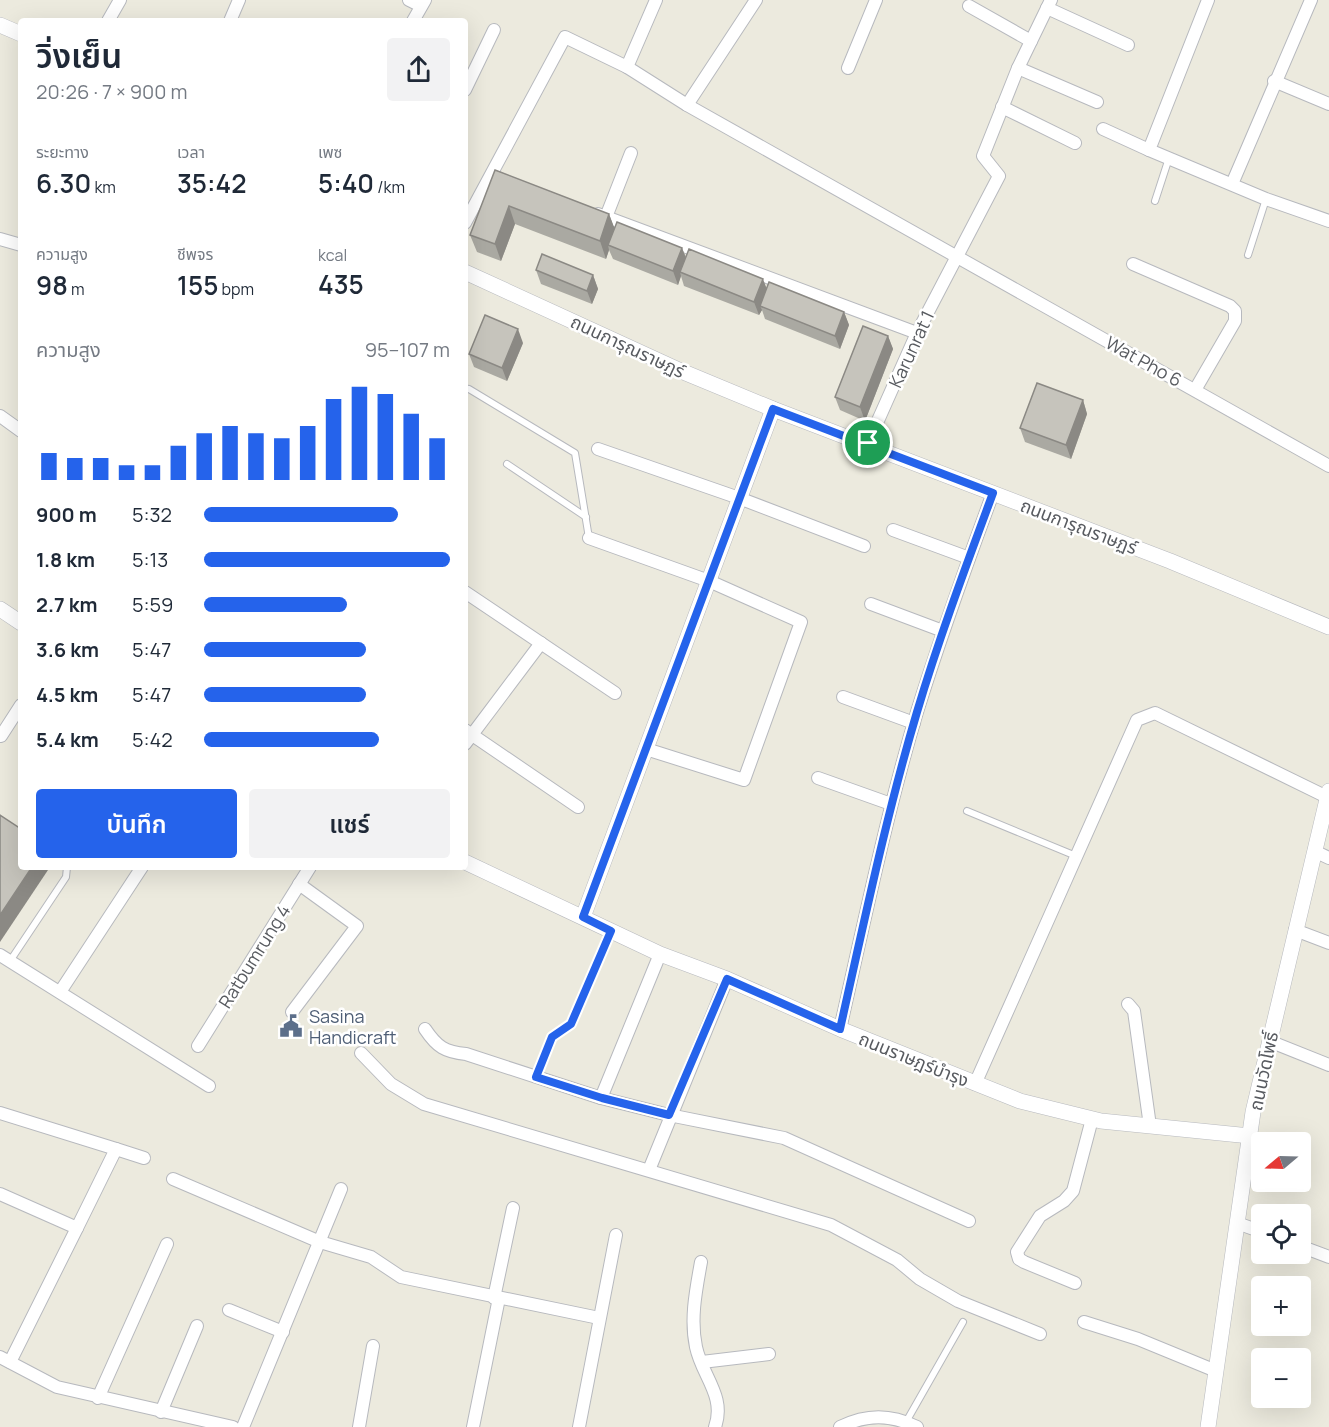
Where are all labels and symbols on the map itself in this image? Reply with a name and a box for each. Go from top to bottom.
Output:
street label: Karunrat 1 [883,307,939,391]
street label: ถนนการุณราษฏร์ [567,309,690,383]
street label: Wat Pho 6 [1102,330,1186,392]
pin [842,417,893,468]
street label: ถนนการุณราษฏร์ [1017,493,1142,560]
street label: Ratbumrung 4 [213,900,295,1012]
place label: Sasina Handicraft [309,1004,397,1049]
public building icon: Sasina Handicraft [278,1013,304,1039]
street label: ถนนราษฎร์บำรุง [855,1026,973,1092]
street label: ถนนวัดโพธิ์ [1243,1029,1283,1113]
north arrow [1251,1132,1311,1192]

